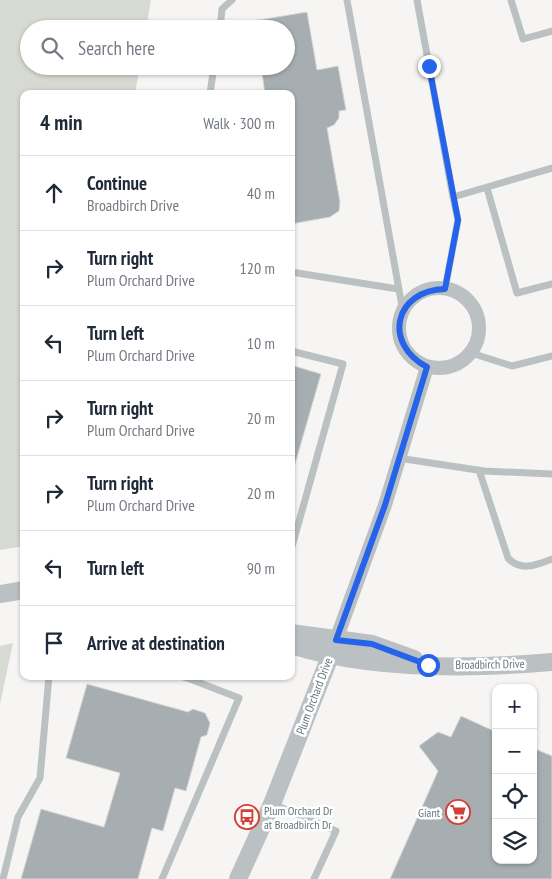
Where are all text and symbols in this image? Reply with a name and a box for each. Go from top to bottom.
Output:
search box [20,20,295,75]
icon: search [38,34,66,62]
text: Search here [78,36,155,60]
route end [418,55,441,78]
text: 4 min [40,109,82,136]
text: Walk · 300 m [203,113,275,133]
text: Continue [87,171,147,195]
icon: ahead [40,179,68,207]
text: 40 m [247,183,275,203]
text: Broadbirch Drive [87,195,179,215]
text: Turn right [87,246,153,270]
icon: right [40,254,68,282]
text: 120 m [240,258,275,278]
text: Plum Orchard Drive [87,270,195,290]
text: Turn left [87,321,144,345]
icon: left [40,329,68,357]
text: 10 m [247,333,275,353]
text: Plum Orchard Drive [87,345,195,365]
text: Turn right [87,396,153,420]
icon: right [40,404,68,432]
text: 20 m [247,408,275,428]
text: Plum Orchard Drive [87,420,195,440]
text: Turn right [87,471,153,495]
icon: right [40,479,68,507]
text: 20 m [247,483,275,503]
text: Plum Orchard Drive [87,495,195,515]
icon: left [40,554,68,582]
text: Turn left [87,556,144,580]
text: 90 m [247,558,275,578]
icon: arrive [40,629,68,657]
text: Arrive at destination [87,631,225,655]
route start [417,654,440,677]
street label: Plum Orchard Drive [293,656,335,736]
street label: Broadbirch Drive [455,656,525,672]
map controls [492,684,537,864]
button: + [492,684,537,729]
button: − [492,729,537,774]
button: locate [492,774,537,819]
supermarket icon: Giant [445,799,471,825]
place label: Plum Orchard Dr at Broadbirch Dr [264,803,333,832]
bus stop icon: Plum Orchard Dr at Broadbirch Dr [234,804,260,830]
place label: Giant [418,805,441,820]
button: layers [492,819,537,864]

